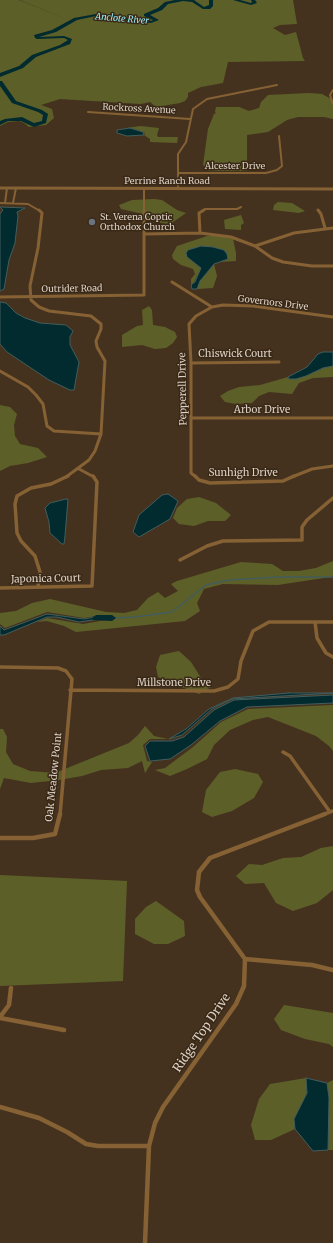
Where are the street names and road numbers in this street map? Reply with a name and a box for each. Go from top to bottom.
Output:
street label: Rockross Avenue [102,102,176,116]
street label: Alcester Drive [205,161,265,171]
street label: Perrine Ranch Road [124,176,210,186]
street label: Outrider Road [41,283,103,295]
street label: Governors Drive [237,293,309,313]
street label: Chiswick Court [198,348,272,360]
street label: Pepperell Drive [176,352,190,426]
street label: Arbor Drive [234,404,290,416]
street label: Sunhigh Drive [208,467,278,479]
street label: Japonica Court [11,572,81,586]
street label: Millstone Drive [137,677,211,689]
street label: Oak Meadow Point [43,732,65,822]
street label: Ridge Top Drive [170,991,234,1075]

